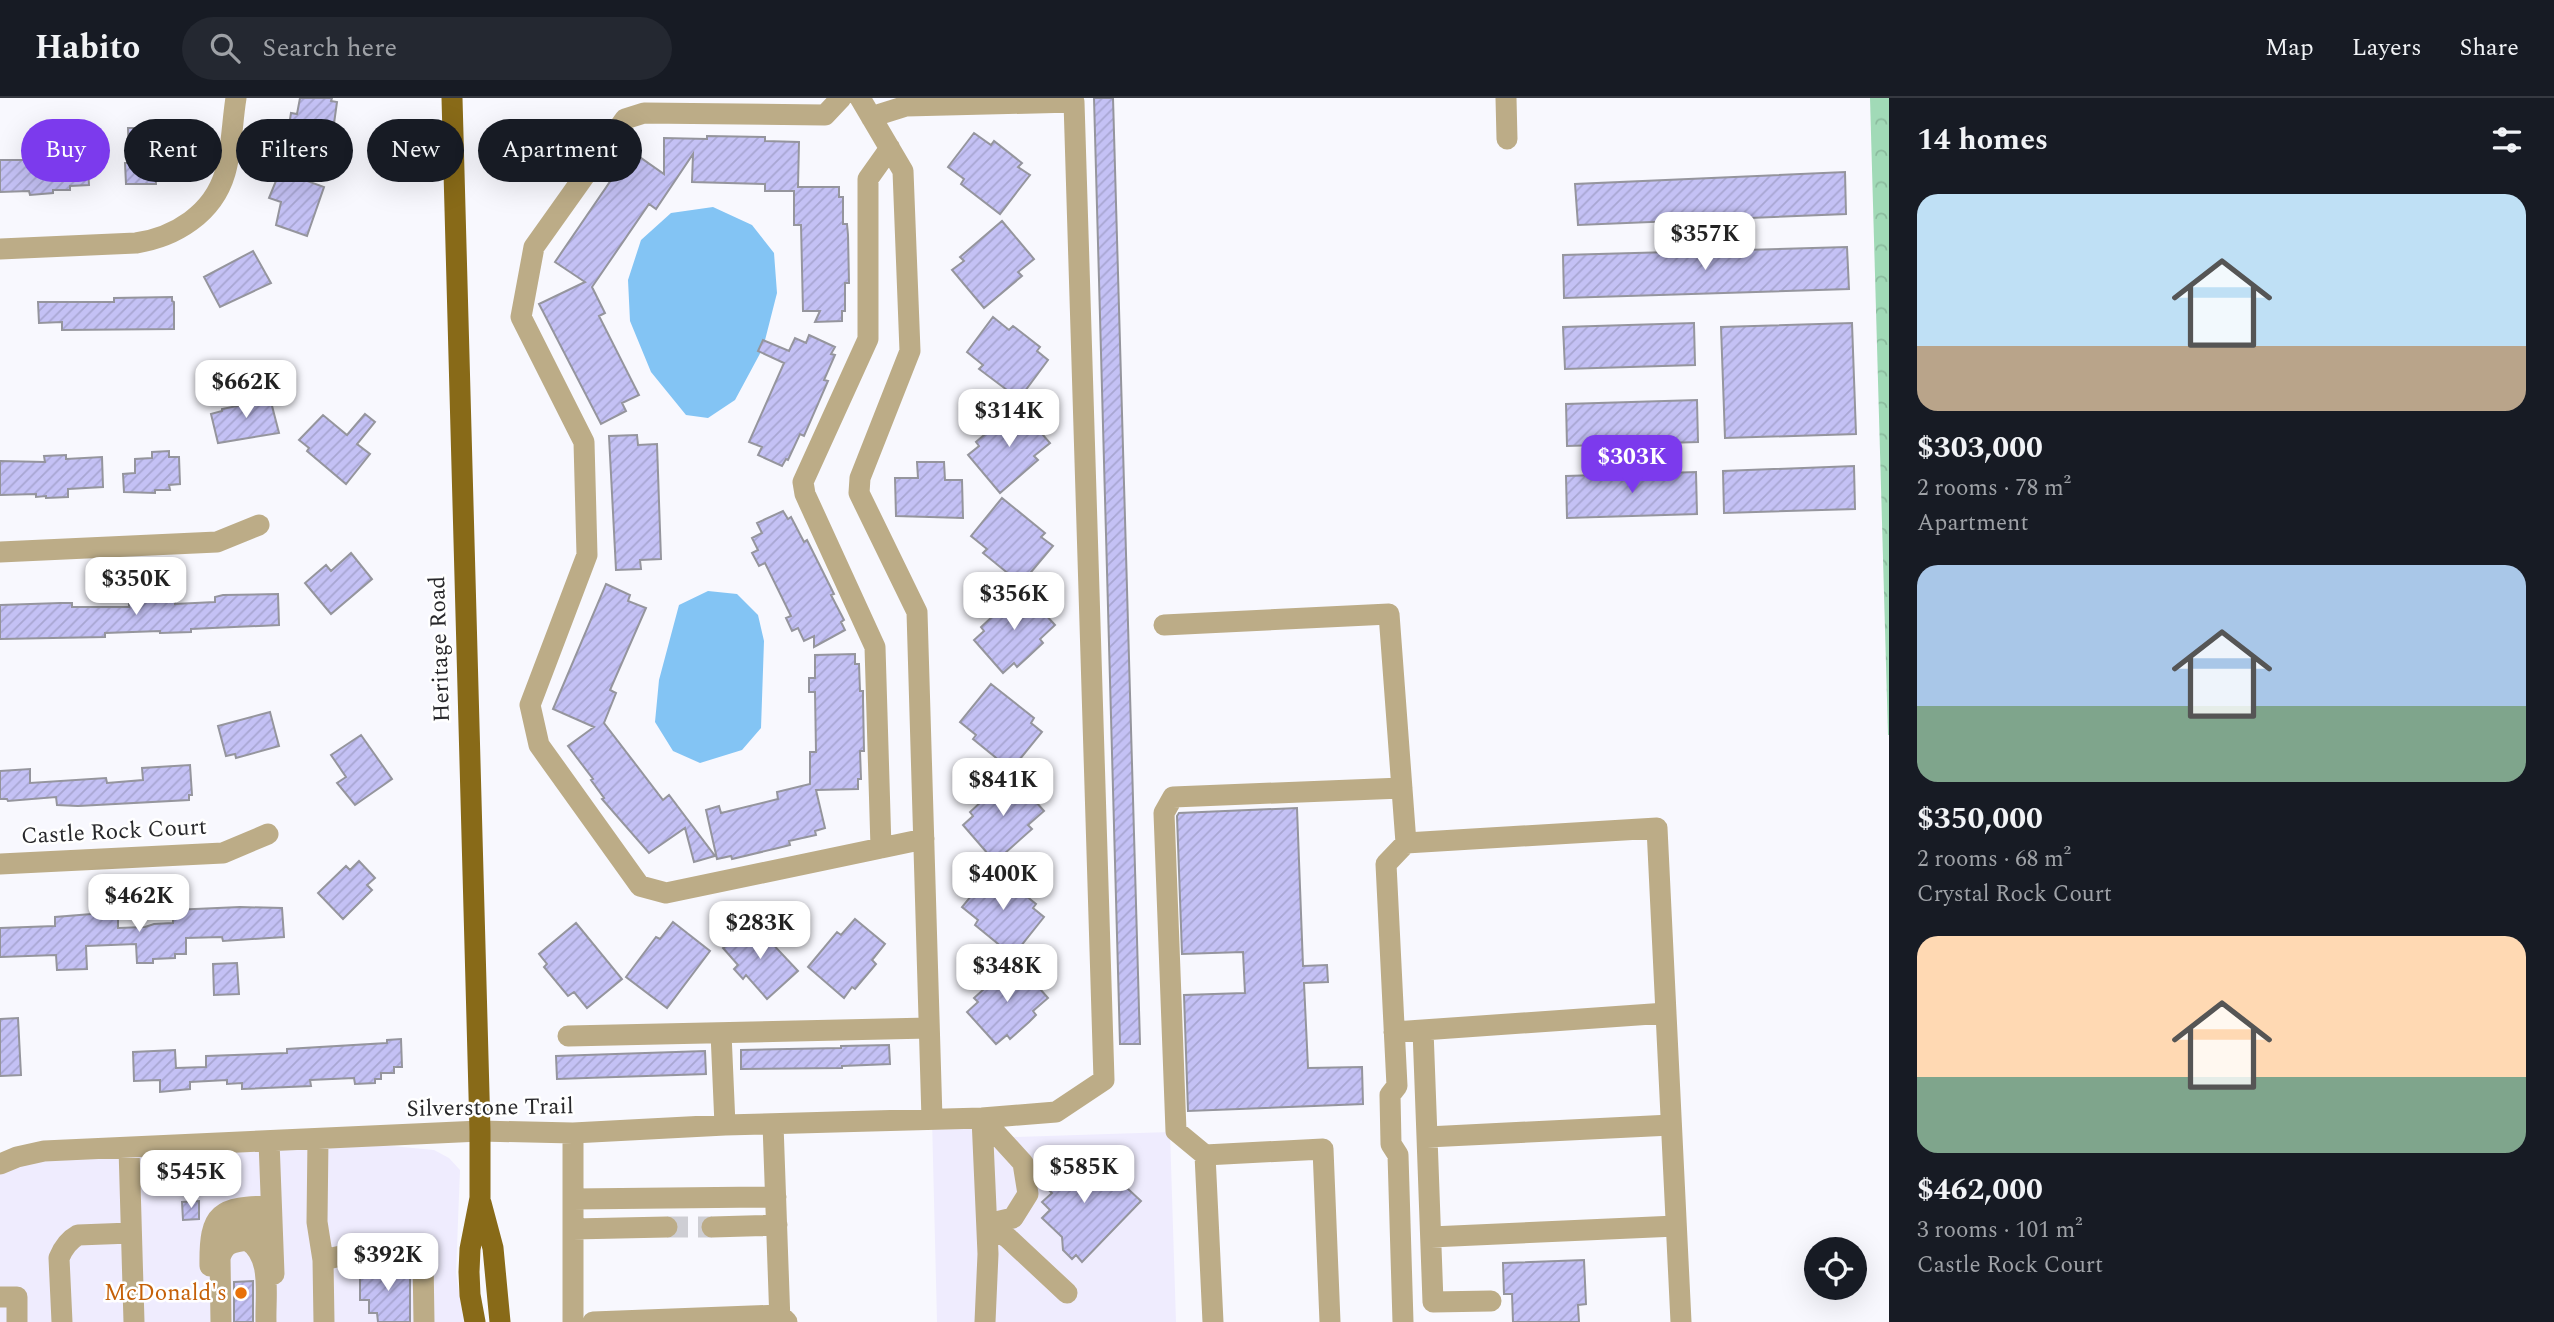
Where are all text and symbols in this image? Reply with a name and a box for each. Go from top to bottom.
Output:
search box [182,17,672,80]
text: Habito [35,23,140,73]
text: Search here [262,28,397,68]
icon: search [206,29,244,67]
text: Map [2265,30,2314,66]
text: Layers [2352,30,2422,66]
text: Share [2460,30,2519,66]
text: 14 homes [1917,117,2048,163]
chip: Buy [21,119,110,182]
chip: Rent [124,119,222,182]
chip: Filters [236,119,353,182]
chip: New [367,119,464,182]
chip: Apartment [478,119,642,182]
icon: filters [2488,121,2526,159]
pin: $357K [1656,212,1754,272]
text: $357K [1670,217,1740,252]
icon: home [2159,240,2285,366]
pin: $662K [197,360,295,420]
text: $662K [211,365,281,400]
pin: $314K [960,390,1058,449]
text: $314K [974,394,1044,429]
text: $303,000 [1917,425,2043,471]
pin: $303K [1583,436,1681,495]
text: $303K [1597,440,1667,475]
text: 2 rooms · 78 m² [1917,471,2071,506]
text: Apartment [1917,506,2029,541]
pin: $350K [87,558,185,617]
text: $350K [101,562,171,597]
pin: $356K [965,573,1063,632]
street label: Heritage Road [420,575,460,723]
text: $356K [979,577,1049,612]
icon: home [2159,611,2285,737]
pin: $841K [954,758,1052,818]
text: $841K [968,763,1038,798]
text: $350,000 [1917,796,2043,842]
street label: Castle Rock Court [20,810,208,854]
text: 2 rooms · 68 m² [1917,842,2071,877]
pin: $400K [954,852,1052,912]
text: $400K [968,857,1038,892]
pin: $462K [90,874,188,934]
text: Crystal Rock Court [1917,877,2112,912]
text: $462K [104,879,174,914]
pin: $283K [711,902,809,961]
text: $283K [725,906,795,941]
pin: $348K [958,944,1056,1004]
text: $348K [972,949,1042,984]
icon: home [2159,982,2285,1108]
street label: Silverstone Trail [406,1089,574,1127]
pin: $585K [1035,1146,1133,1205]
pin: $545K [142,1150,240,1210]
text: $585K [1049,1150,1119,1185]
text: $545K [156,1155,226,1190]
text: $462,000 [1917,1167,2043,1213]
text: 3 rooms · 101 m² [1917,1213,2083,1248]
pin: $392K [339,1234,437,1293]
map controls [1804,1237,1867,1300]
button: locate [1804,1237,1867,1300]
text: $392K [353,1238,423,1273]
text: Castle Rock Court [1917,1248,2103,1283]
place label: McDonald's [104,1276,227,1311]
marker: McDonald's [233,1285,249,1301]

